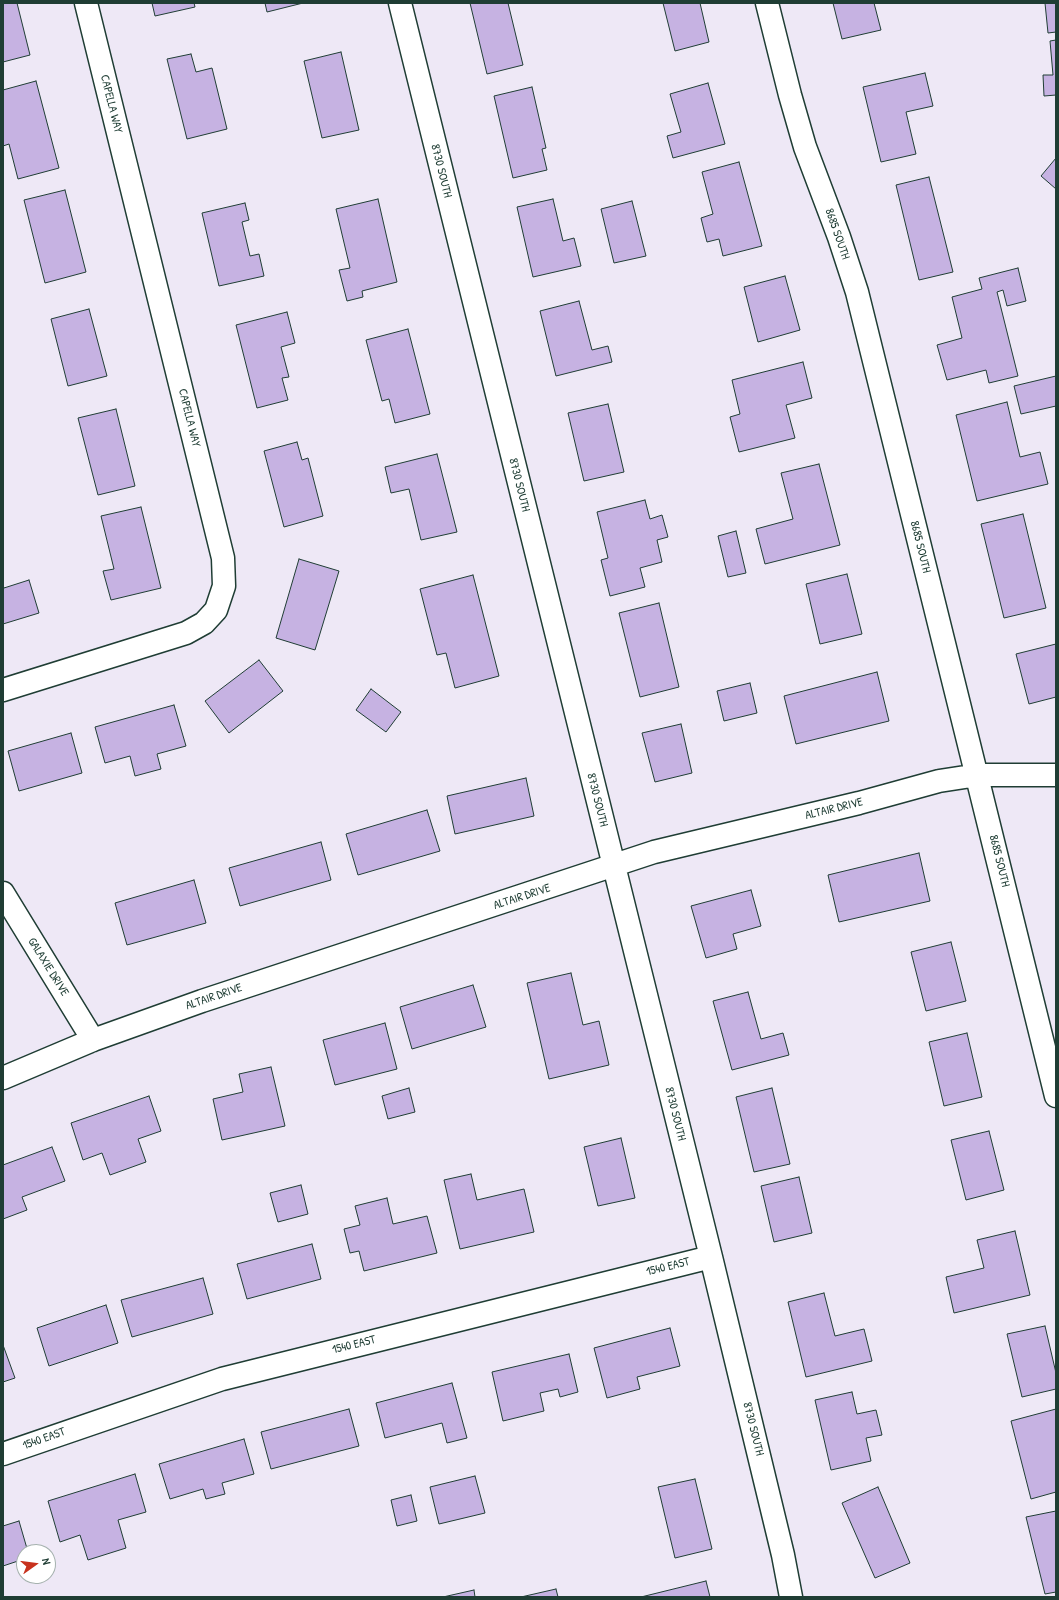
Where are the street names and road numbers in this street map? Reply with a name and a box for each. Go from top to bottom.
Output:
street label: CAPELLA WAY [97,73,125,135]
street label: 8730 SOUTH [427,143,455,199]
street label: 8685 SOUTH [822,207,852,261]
street label: CAPELLA WAY [175,387,203,449]
street label: 8730 SOUTH [505,457,533,513]
street label: 8685 SOUTH [907,520,933,574]
street label: 8730 SOUTH [583,772,611,828]
street label: ALTAIR DRIVE [804,795,864,823]
street label: 8685 SOUTH [986,834,1012,888]
street label: ALTAIR DRIVE [492,881,552,913]
street label: GALAXIE DRIVE [24,935,72,999]
street label: ALTAIR DRIVE [184,981,244,1013]
street label: 8730 SOUTH [661,1086,689,1142]
street label: 1540 EAST [645,1255,691,1279]
street label: 1540 EAST [331,1333,377,1357]
street label: 8730 SOUTH [739,1401,767,1457]
street label: 1540 EAST [21,1425,67,1453]

